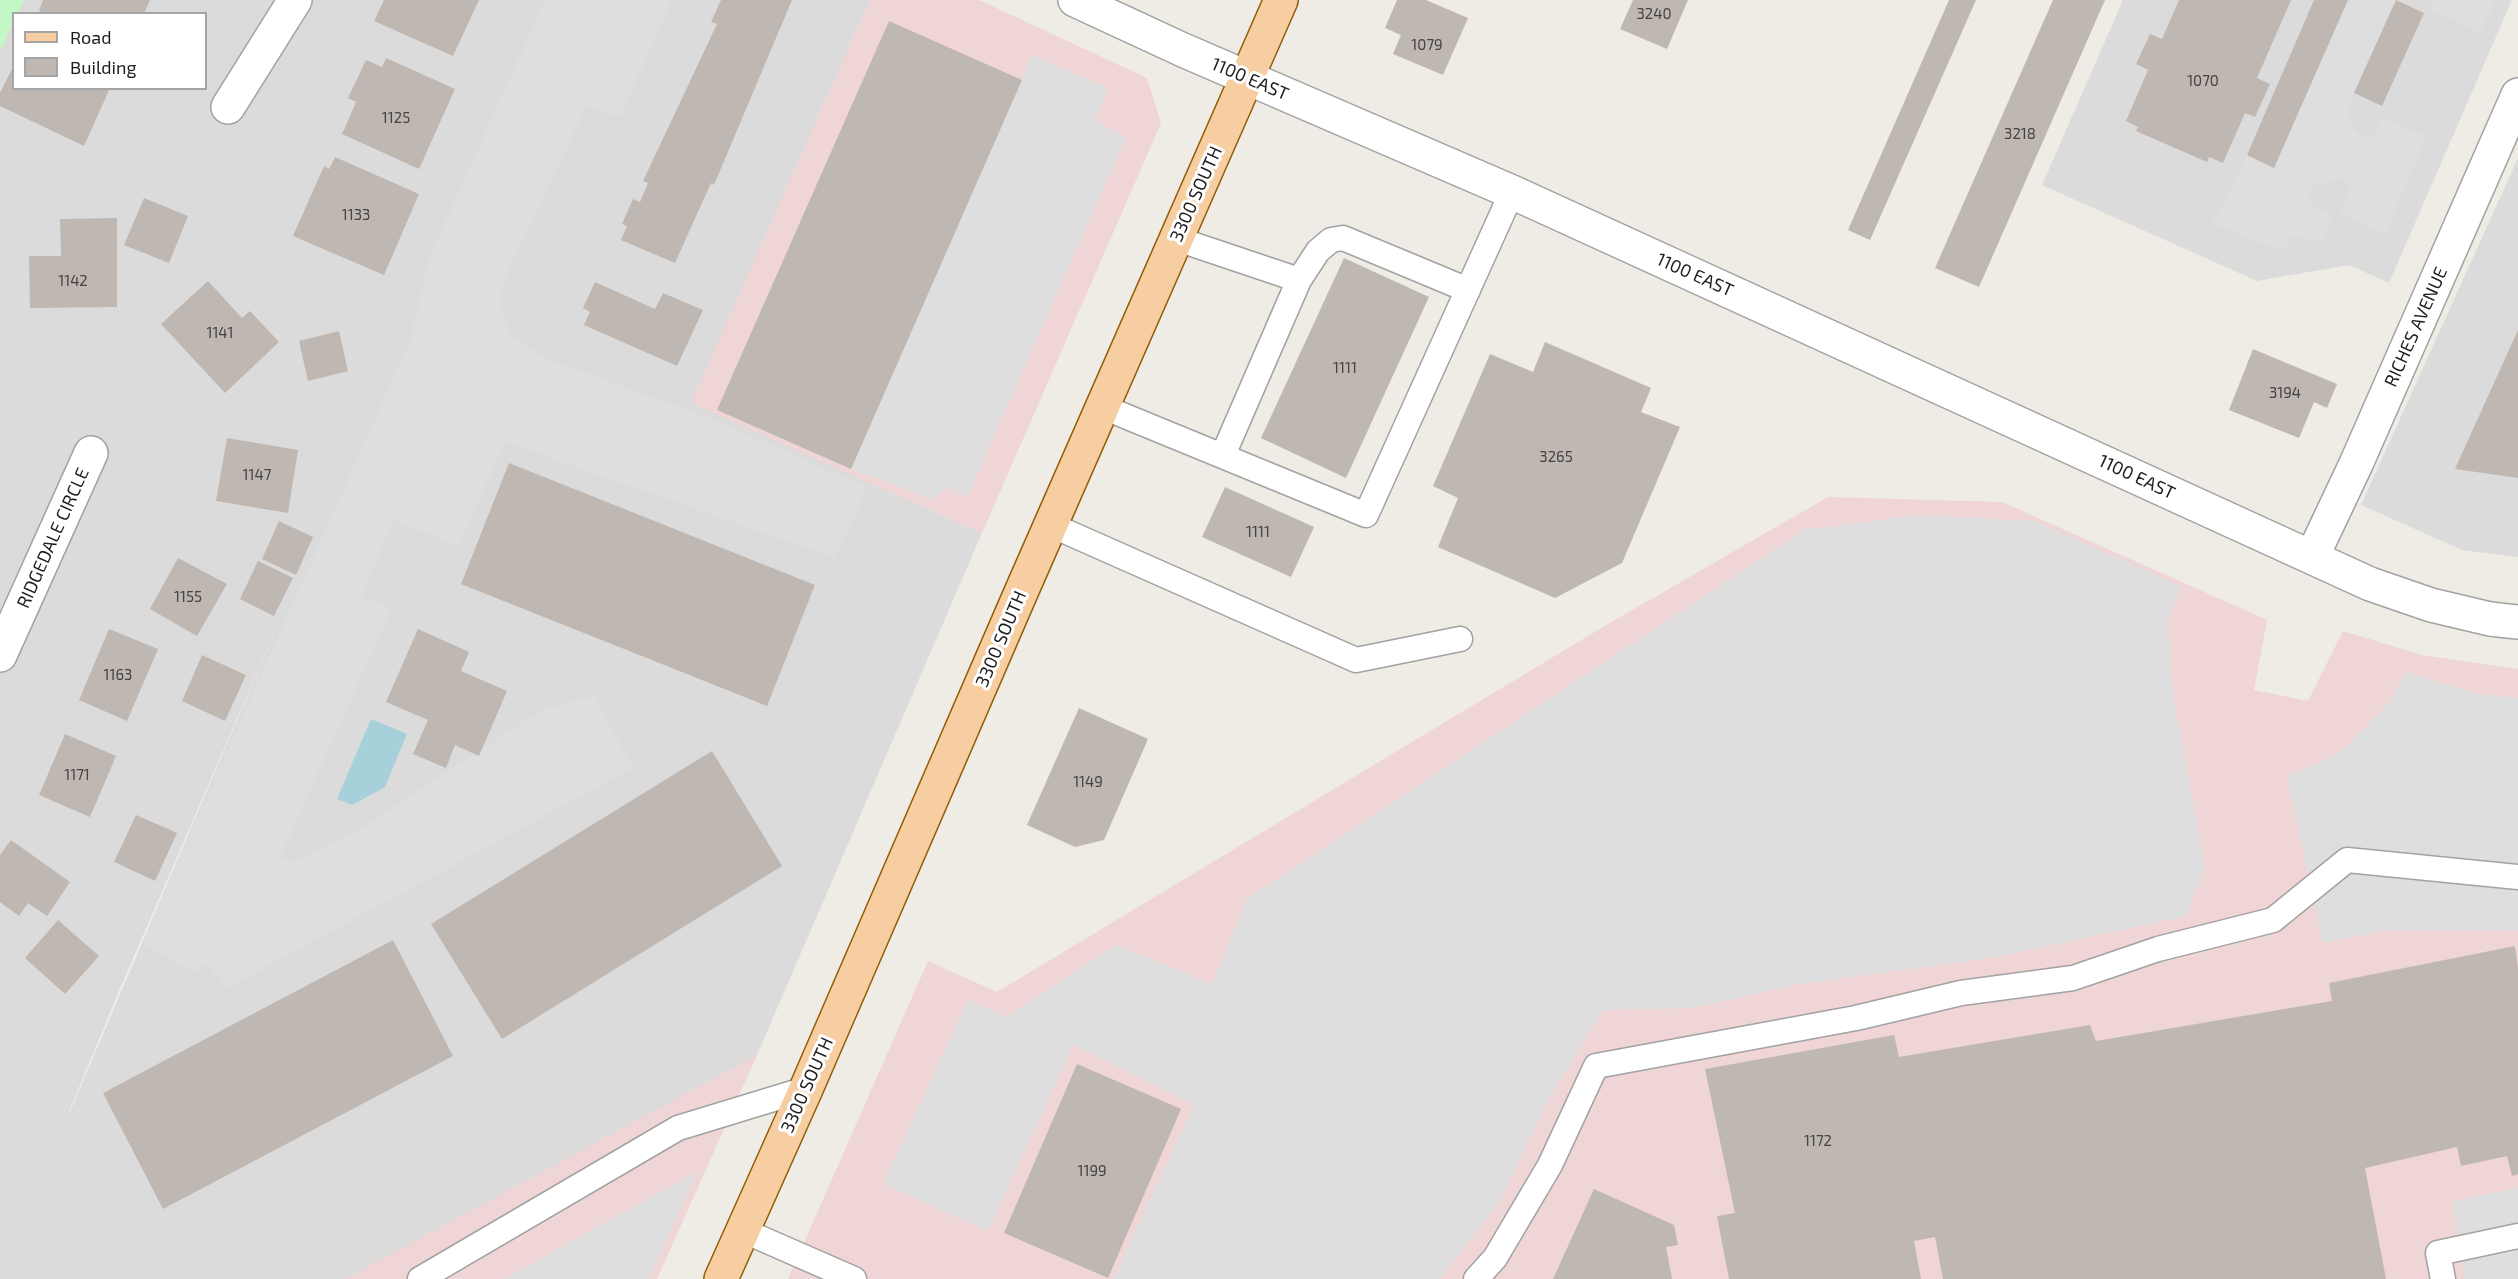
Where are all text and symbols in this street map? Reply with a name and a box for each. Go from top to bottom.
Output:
house number: 3240 [1636,5,1672,23]
legend [12,12,207,90]
text: Road [70,26,111,48]
house number: 1079 [1411,36,1443,54]
street label: 1100 EAST [1208,53,1292,105]
text: Building [70,56,137,78]
house number: 1070 [2187,72,2219,90]
house number: 1125 [382,109,410,127]
house number: 3218 [2004,125,2036,143]
street label: 3300 SOUTH [1165,143,1227,245]
house number: 1133 [342,206,370,224]
street label: 1100 EAST [1653,248,1737,302]
street label: RICHES AVENUE [2380,264,2452,390]
house number: 1142 [58,272,88,290]
house number: 1141 [206,324,234,342]
house number: 1111 [1333,359,1357,377]
house number: 3194 [2269,384,2301,402]
house number: 3265 [1539,448,1573,466]
street label: 1100 EAST [2095,450,2179,504]
street label: RIDGEDALE CIRCLE [12,465,94,611]
house number: 1147 [243,466,271,484]
house number: 1111 [1246,523,1270,541]
house number: 1155 [174,588,202,606]
street label: 3300 SOUTH [971,588,1031,690]
house number: 1163 [104,666,132,684]
house number: 1171 [64,766,90,784]
house number: 1149 [1073,773,1103,791]
street label: 3300 SOUTH [776,1034,838,1136]
house number: 1172 [1804,1132,1832,1150]
house number: 1199 [1077,1162,1107,1180]

